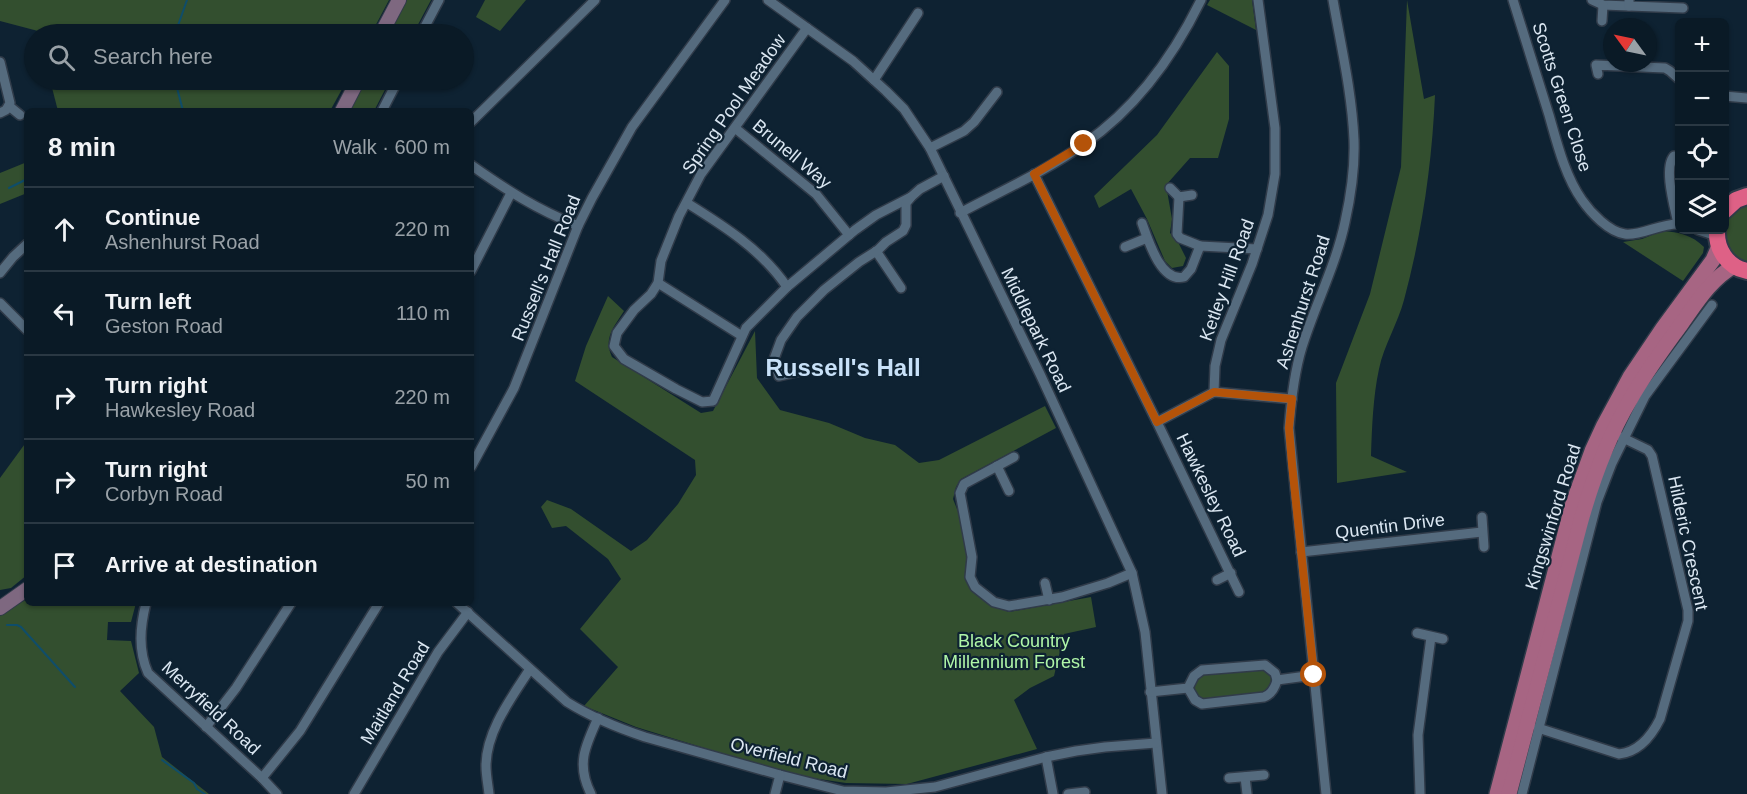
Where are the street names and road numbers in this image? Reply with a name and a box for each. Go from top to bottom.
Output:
street label: Scotts Green Close [1528,20,1596,174]
street label: Spring Pool Meadow [678,29,790,178]
street label: Brunell Way [749,115,835,193]
street label: Russell's Hall Road [508,192,584,344]
street label: Ketley Hill Road [1196,216,1258,344]
street label: Ashenhurst Road [1272,233,1334,371]
street label: Middlepark Road [997,264,1075,396]
street label: Hawkesley Road [1172,430,1250,560]
street label: Kingswinford Road [1521,442,1585,592]
street label: Hilderic Crescent [1664,474,1712,612]
street label: Quentin Drive [1334,509,1446,543]
street label: Maitland Road [357,638,433,748]
street label: Merryfield Road [158,657,264,759]
street label: Overfield Road [728,734,850,782]

